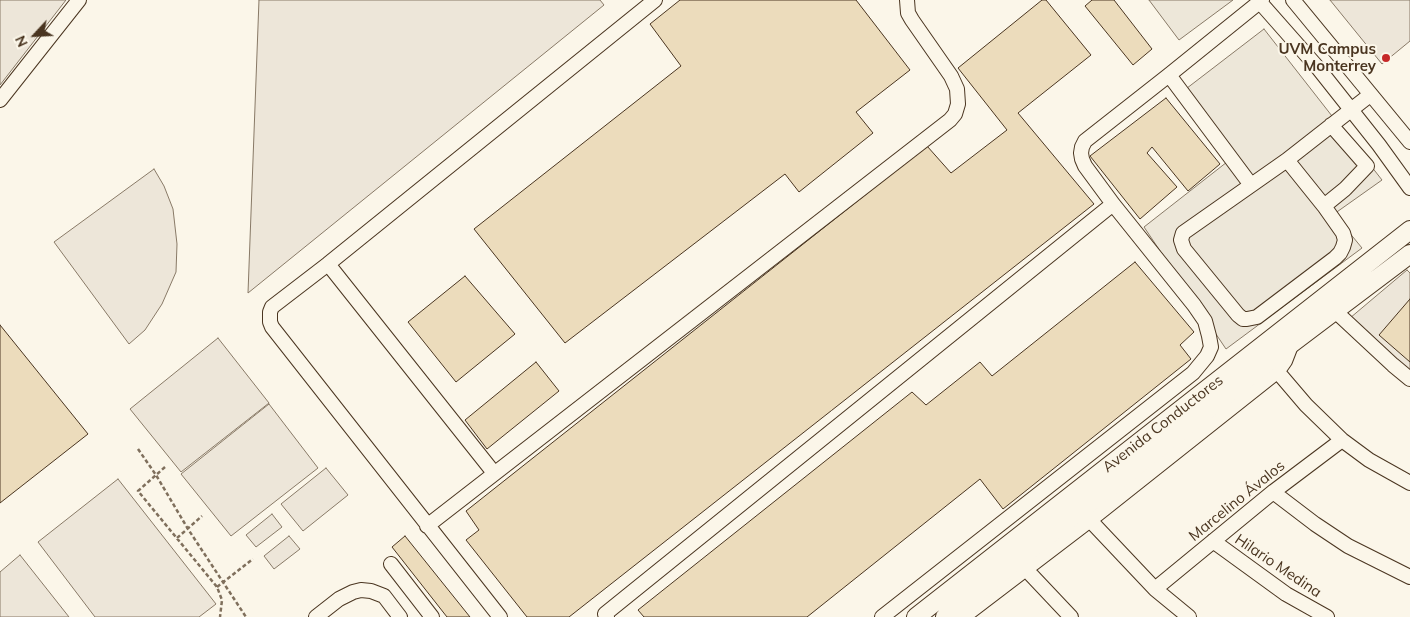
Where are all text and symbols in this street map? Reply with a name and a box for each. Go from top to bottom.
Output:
north arrow [10,10,60,60]
text: N [11,33,32,50]
place label: UVM Campus Monterrey [1278,40,1376,75]
marker: UVM Campus Monterrey [1380,52,1392,64]
street label: Avenida Conductores [1099,371,1227,477]
street label: Marcelino Ávalos [1185,457,1289,545]
street label: Hilario Medina [1231,530,1325,602]

